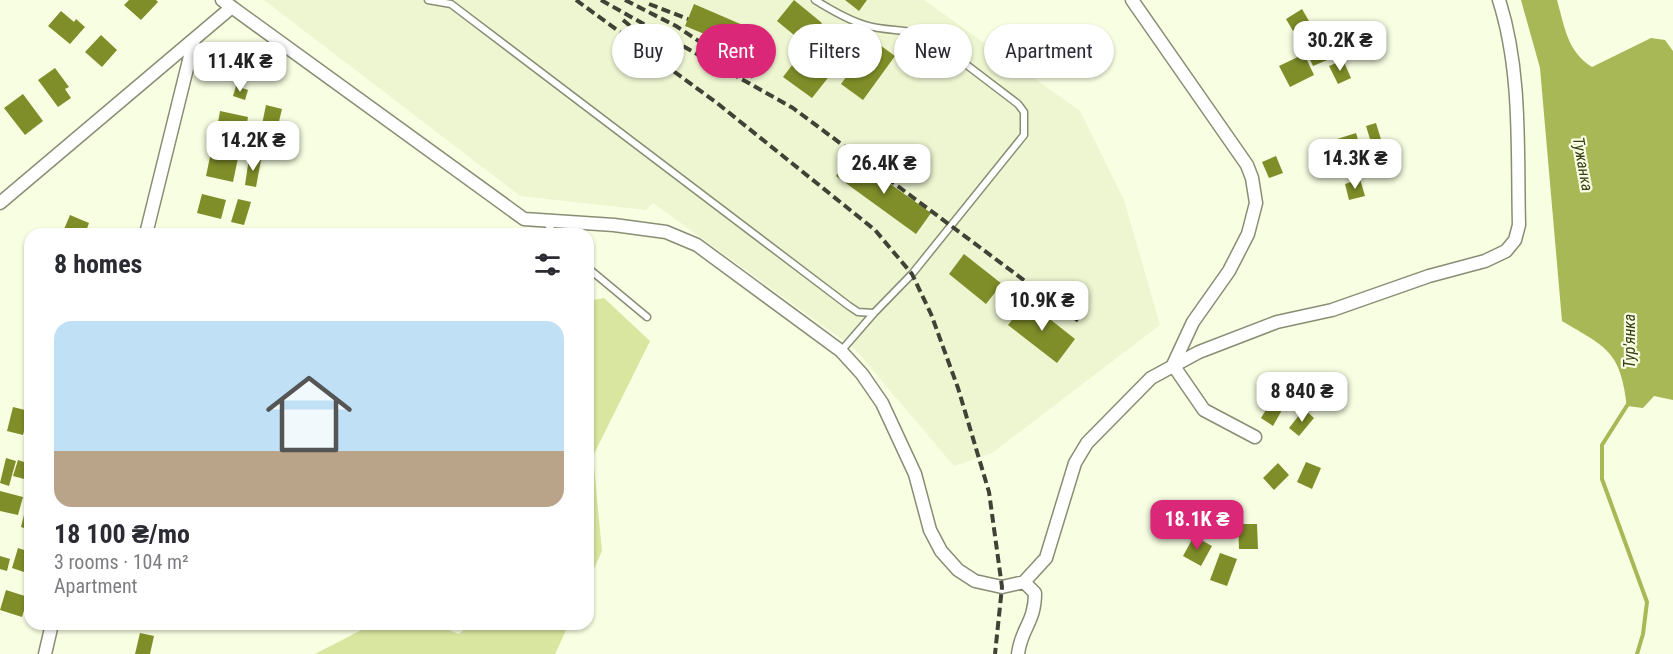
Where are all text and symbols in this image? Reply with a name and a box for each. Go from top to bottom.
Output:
pin: 30.2K ₴ [1285,21,1395,72]
chip: Buy [612,24,684,78]
chip: Rent [696,24,776,78]
chip: Filters [788,24,882,78]
chip: New [894,24,972,78]
chip: Apartment [984,24,1114,78]
text: 30.2K ₴ [1307,28,1373,52]
pin: 11.4K ₴ [185,42,295,93]
text: 11.4K ₴ [207,49,273,73]
pin: 14.2K ₴ [198,121,308,172]
text: 14.2K ₴ [220,128,286,152]
water label: Тужанка [1569,136,1597,192]
pin: 14.3K ₴ [1300,139,1410,190]
pin: 26.4K ₴ [829,144,939,195]
text: 14.3K ₴ [1322,146,1388,170]
text: 26.4K ₴ [851,151,917,175]
icon: filters [531,248,564,281]
text: 8 homes [54,249,142,279]
pin: 10.9K ₴ [987,281,1097,332]
text: 10.9K ₴ [1009,288,1075,312]
water label: Тур'янка [1620,314,1639,368]
icon: home [255,360,363,468]
pin: 8 840 ₴ [1247,372,1357,423]
text: 8 840 ₴ [1271,379,1334,403]
pin: 18.1K ₴ [1142,500,1252,551]
text: 18.1K ₴ [1164,507,1230,531]
text: 18 100 ₴/mo [54,519,190,549]
text: 3 rooms · 104 m² [54,550,189,574]
text: Apartment [54,574,138,598]

